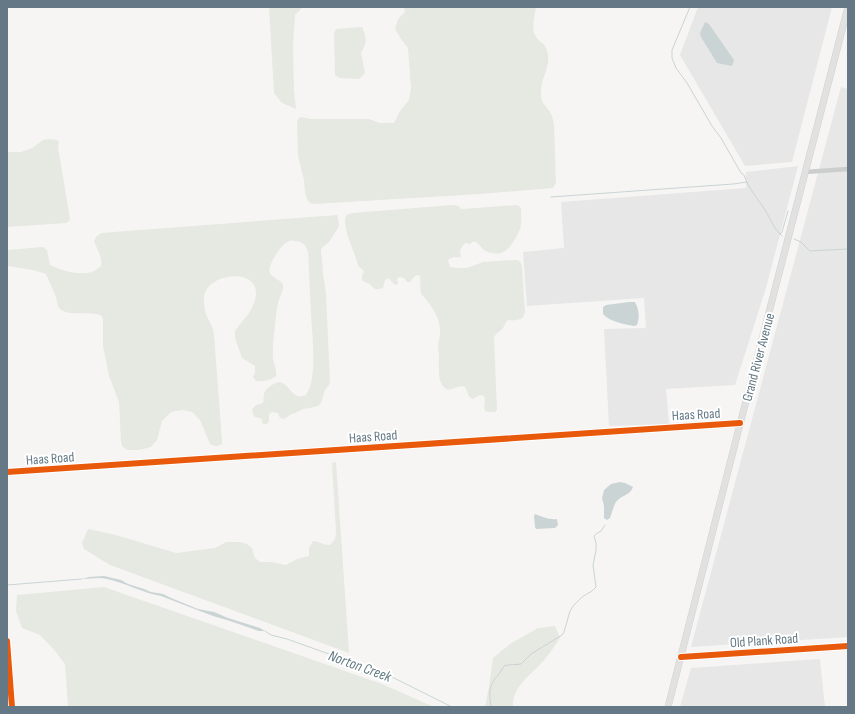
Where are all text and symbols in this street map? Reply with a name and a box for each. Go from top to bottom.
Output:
street label: Grand River Avenue [739,311,778,403]
street label: Haas Road [671,405,721,424]
street label: Haas Road [348,426,398,447]
street label: Haas Road [25,448,75,469]
street label: Old Plank Road [729,630,799,651]
water label: Norton Creek [326,646,394,687]

